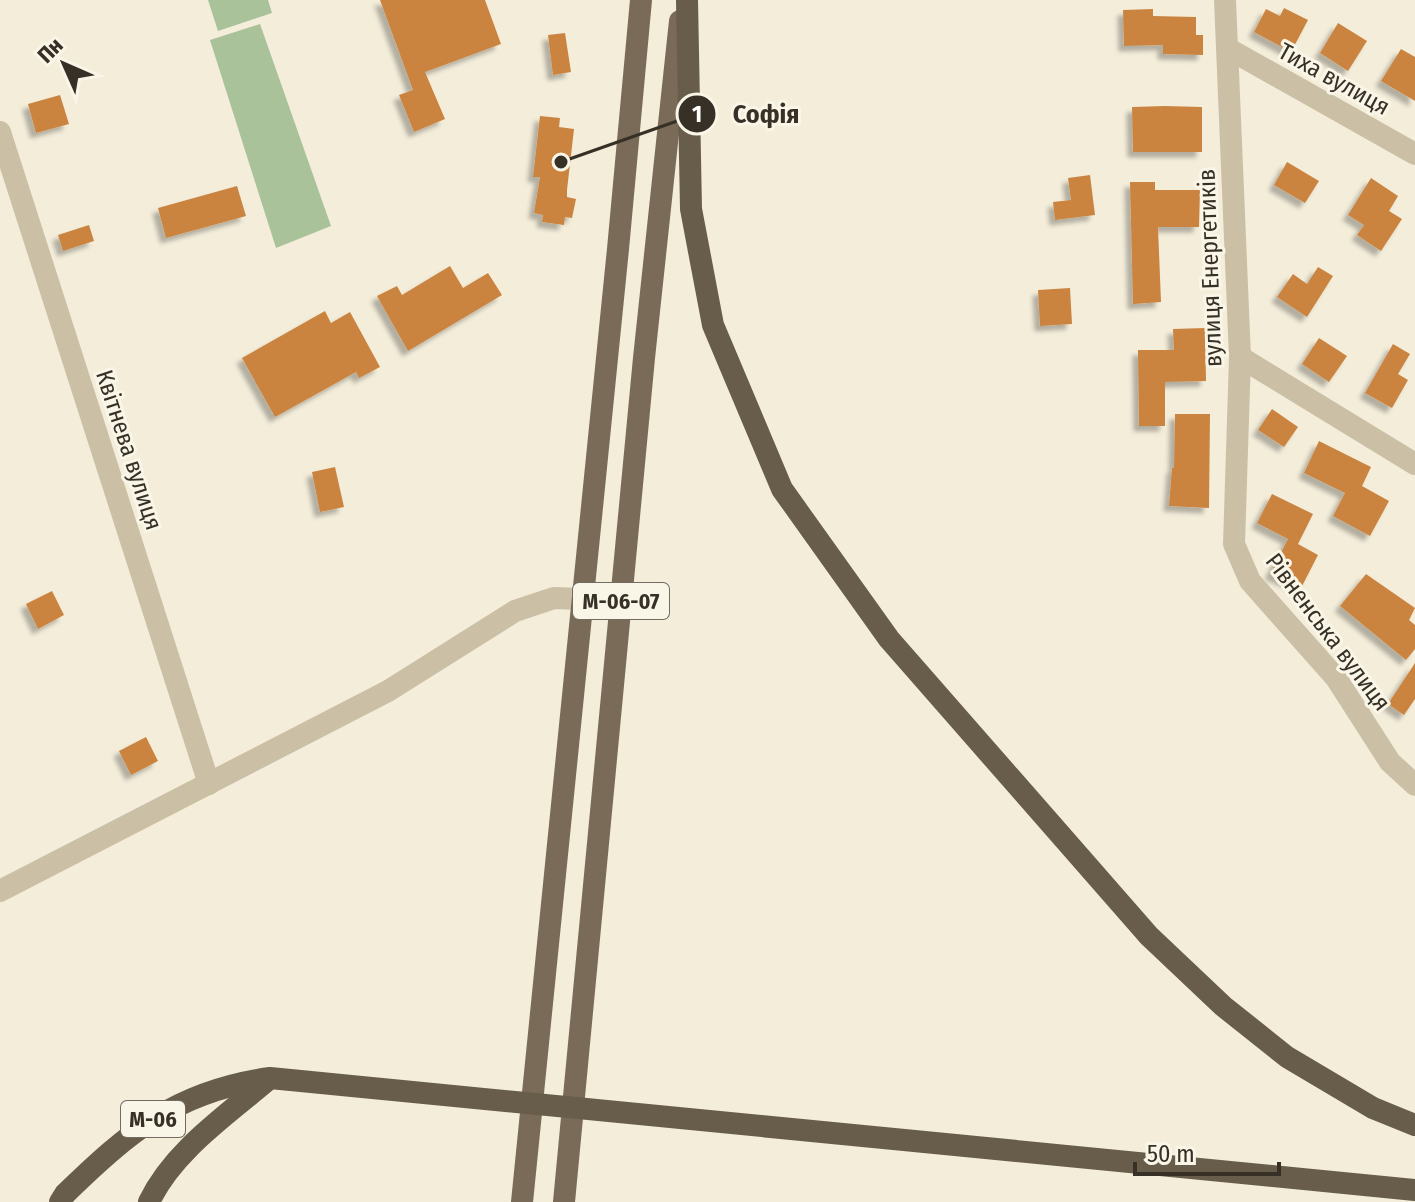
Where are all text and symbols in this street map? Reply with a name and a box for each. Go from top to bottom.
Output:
north arrow [24,24,104,104]
text: Пн [32,32,69,69]
street label: Тиха вулиця [1273,37,1395,121]
callout: Софія [677,89,815,139]
text: Софія [733,99,799,130]
text: 1 [692,100,702,128]
street label: вулиця Енергетиків [1193,169,1227,367]
street label: Квітнева вулиця [90,366,168,534]
street label: Рівненська вулиця [1260,548,1396,716]
road number: М-06-07 [573,583,669,619]
road number: М-06 [121,1101,185,1137]
scale bar [1135,1126,1279,1176]
text: 50 m [1147,1140,1195,1168]

